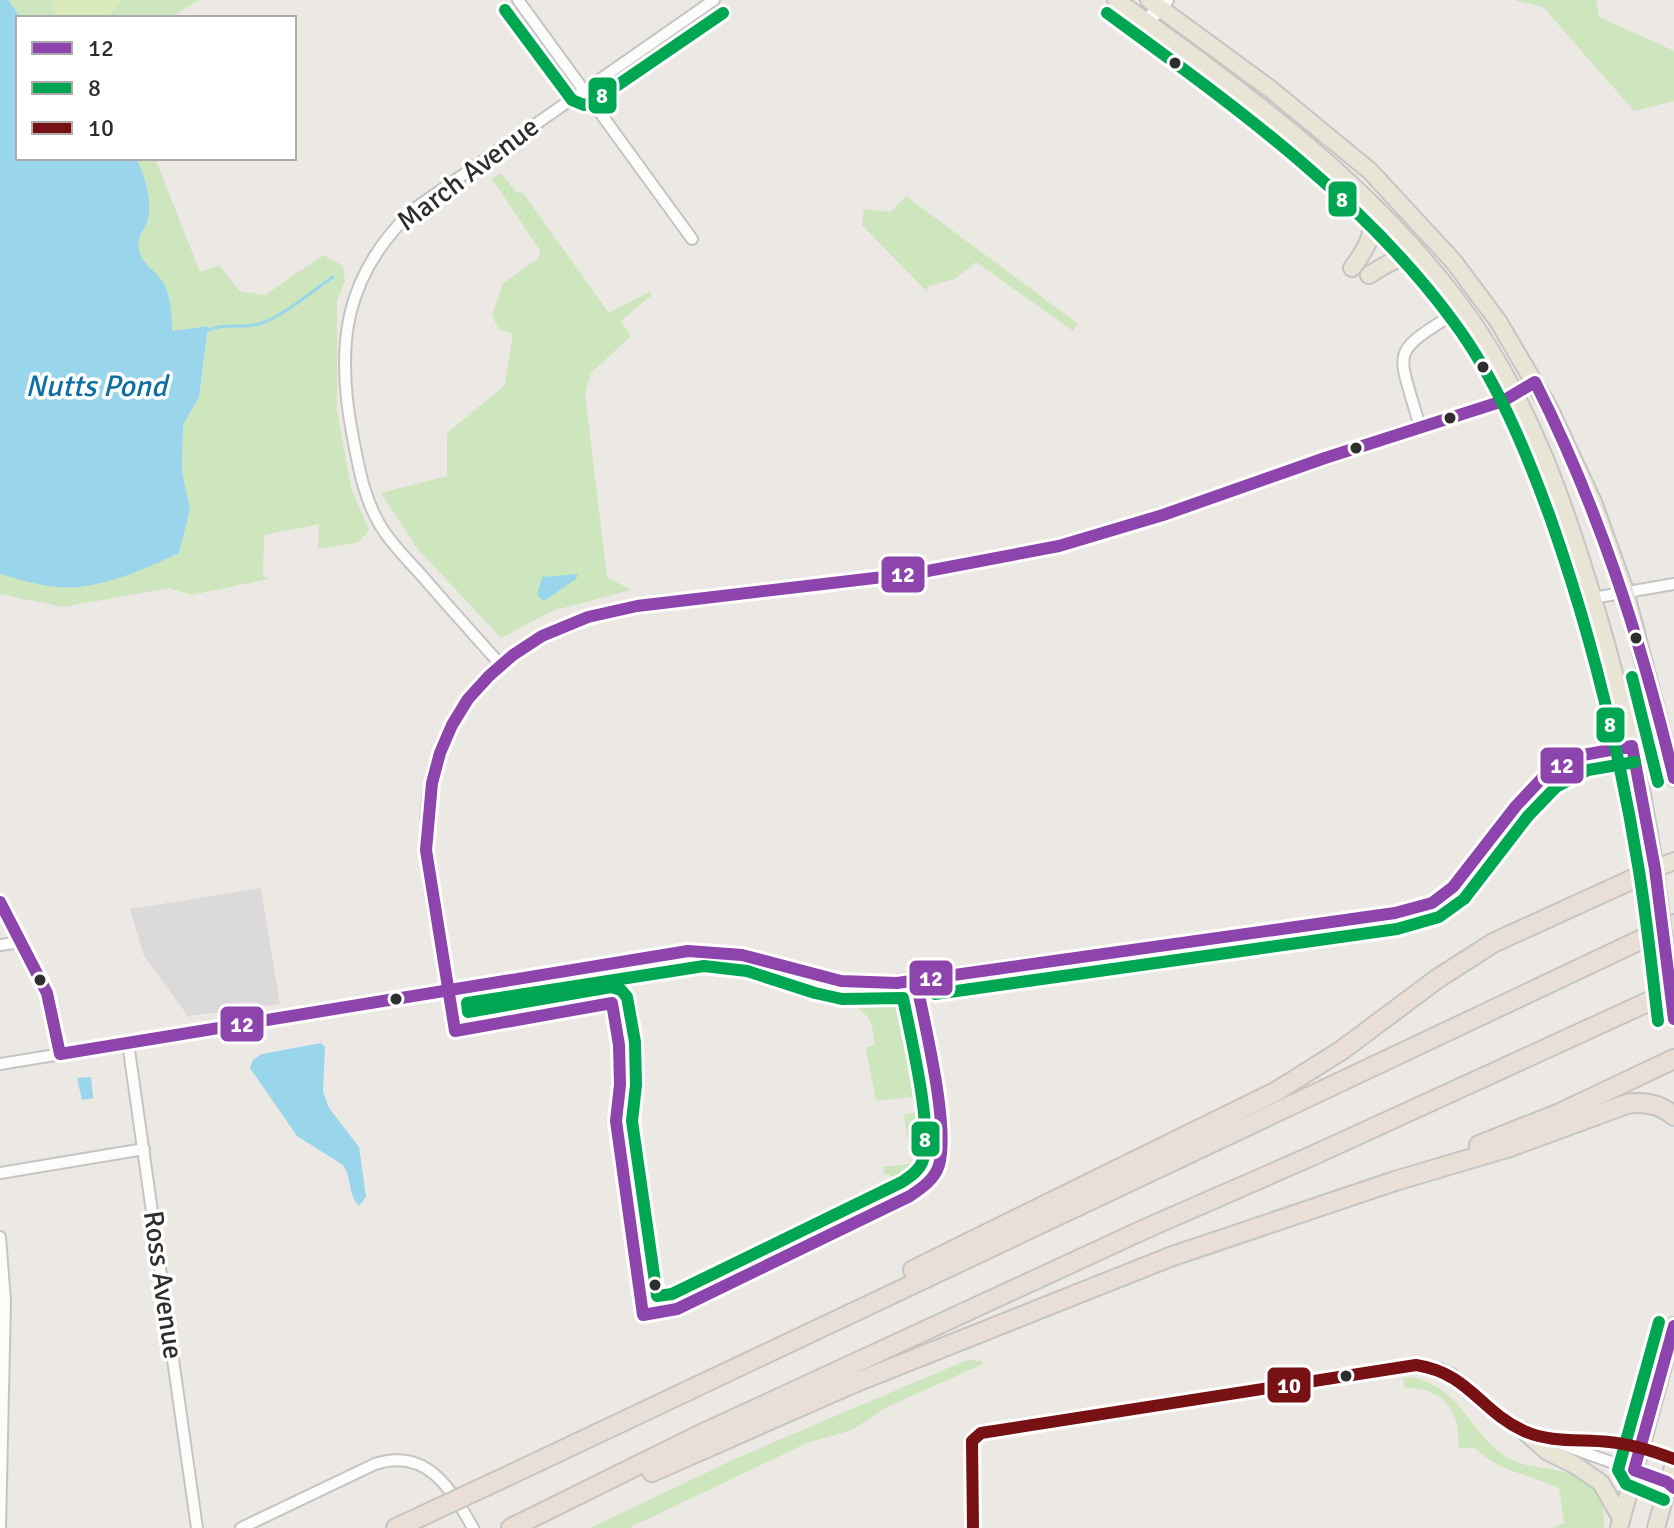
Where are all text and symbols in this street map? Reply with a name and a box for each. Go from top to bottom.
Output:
legend [16,16,296,160]
text: 12 [88,33,114,63]
unlabelled marker [1167,55,1183,71]
text: 8 [88,73,101,103]
line badge: 8 [587,76,618,115]
text: 8 [596,82,608,109]
street label: March Avenue [390,110,546,238]
text: 10 [88,113,114,143]
line badge: 8 [1327,180,1358,218]
text: 8 [1336,186,1348,213]
unlabelled marker [1475,359,1491,375]
water label: Nutts Pond [25,368,170,405]
unlabelled marker [1442,410,1458,426]
unlabelled marker [1348,440,1364,456]
line badge: 12 [880,555,926,594]
text: 12 [891,561,915,588]
unlabelled marker [1628,630,1644,646]
line badge: 8 [1595,706,1626,744]
text: 8 [1604,711,1616,738]
line badge: 12 [1539,746,1585,785]
text: 12 [1550,752,1574,779]
line badge: 12 [908,959,954,997]
text: 12 [919,965,943,992]
unlabelled marker [32,972,48,988]
unlabelled marker [388,991,404,1007]
line badge: 12 [219,1005,265,1043]
text: 12 [230,1011,254,1038]
line badge: 8 [910,1120,941,1158]
text: 8 [919,1126,931,1153]
street label: Ross Avenue [136,1209,190,1361]
unlabelled marker [647,1277,663,1293]
line badge: 10 [1266,1366,1312,1404]
unlabelled marker [1338,1368,1354,1384]
text: 10 [1277,1372,1301,1399]

